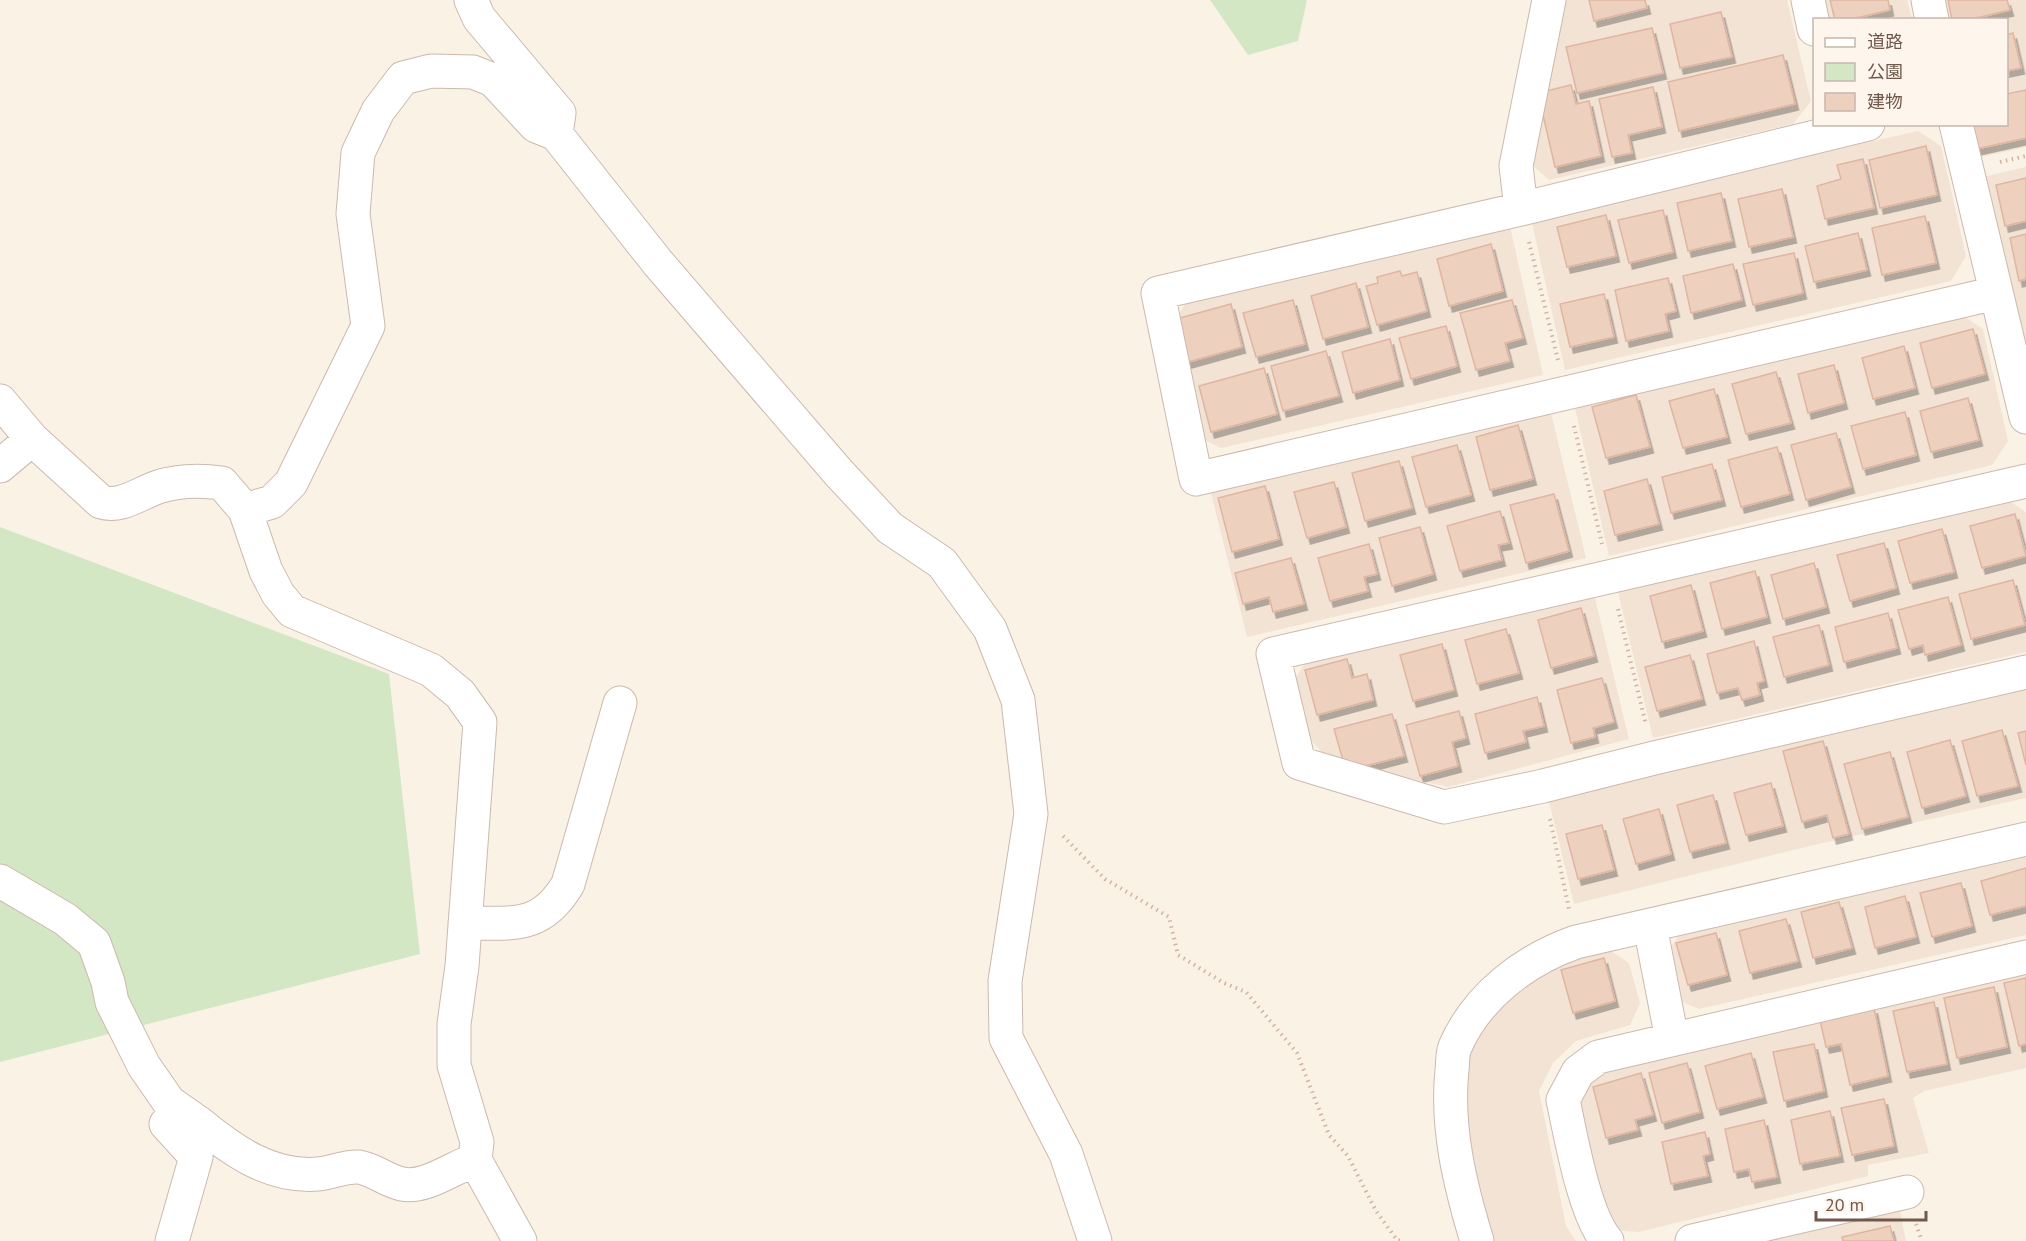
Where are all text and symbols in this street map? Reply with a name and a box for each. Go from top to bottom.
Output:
legend [1813,18,2008,126]
text: 道路 [1867,30,1903,53]
text: 公園 [1867,60,1903,83]
text: 建物 [1867,90,1903,113]
scale bar [1816,1184,1926,1222]
text: 20 m [1825,1193,1864,1216]

